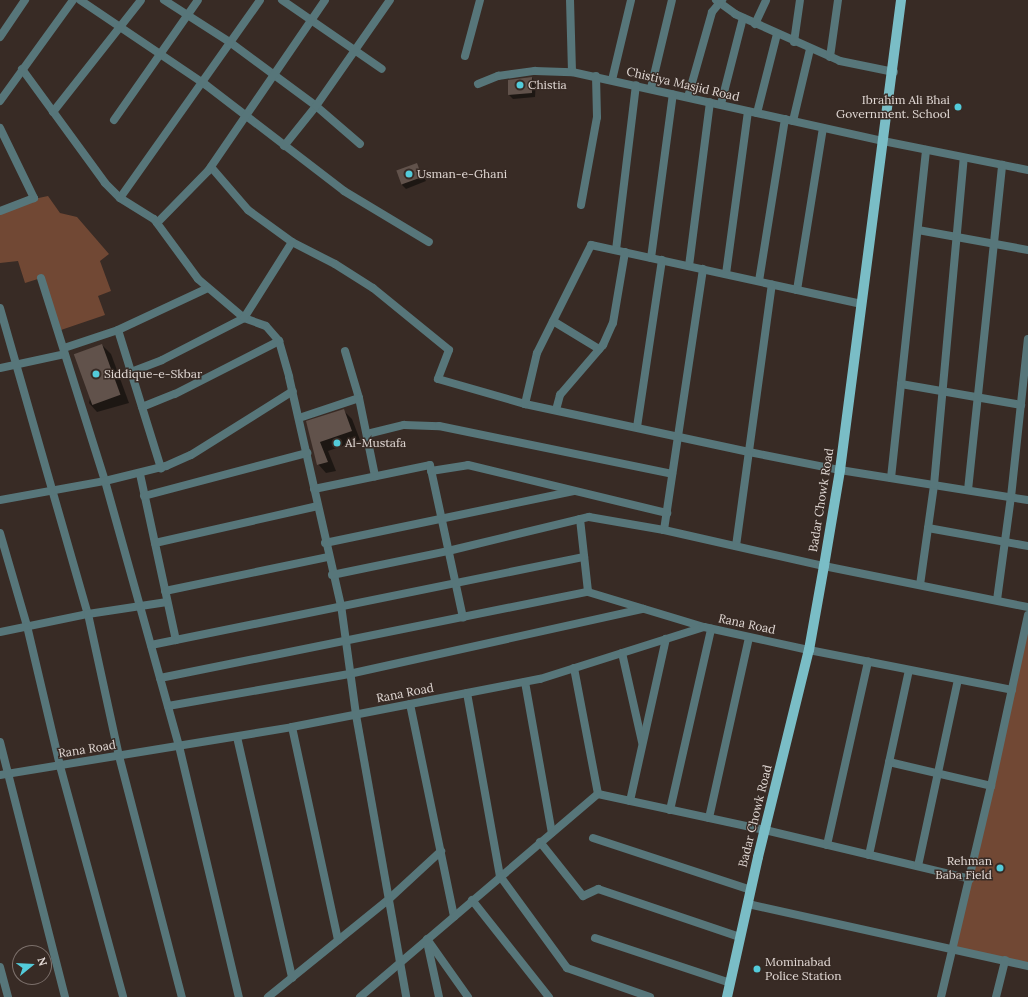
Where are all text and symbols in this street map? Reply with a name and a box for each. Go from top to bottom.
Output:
street label: Chistiya Masjid Road [625,64,741,104]
place label: Chistia [528,78,567,92]
marker: Chistia [515,80,525,90]
place label: Ibrahim Ali Bhai Government. School [836,93,950,121]
marker: Ibrahim Ali Bhai Government. School [953,102,963,112]
place label: Usman-e-Ghani [417,167,507,181]
marker: Usman-e-Ghani [404,169,414,179]
place label: Siddique-e-Skbar [104,367,202,381]
marker: Siddique-e-Skbar [91,369,101,379]
place label: Al-Mustafa [345,436,406,450]
marker: Al-Mustafa [332,438,342,448]
street label: Badar Chowk Road [806,447,836,553]
street label: Rana Road [717,611,777,637]
street label: Rana Road [375,680,435,706]
street label: Rana Road [57,737,117,761]
street label: Badar Chowk Road [735,763,775,869]
place label: Rehman Baba Field [935,854,992,882]
marker: Rehman Baba Field [995,863,1005,873]
north arrow [12,945,52,985]
text: N [34,955,50,968]
place label: Mominabad Police Station [765,955,842,983]
marker: Mominabad Police Station [752,964,762,974]

